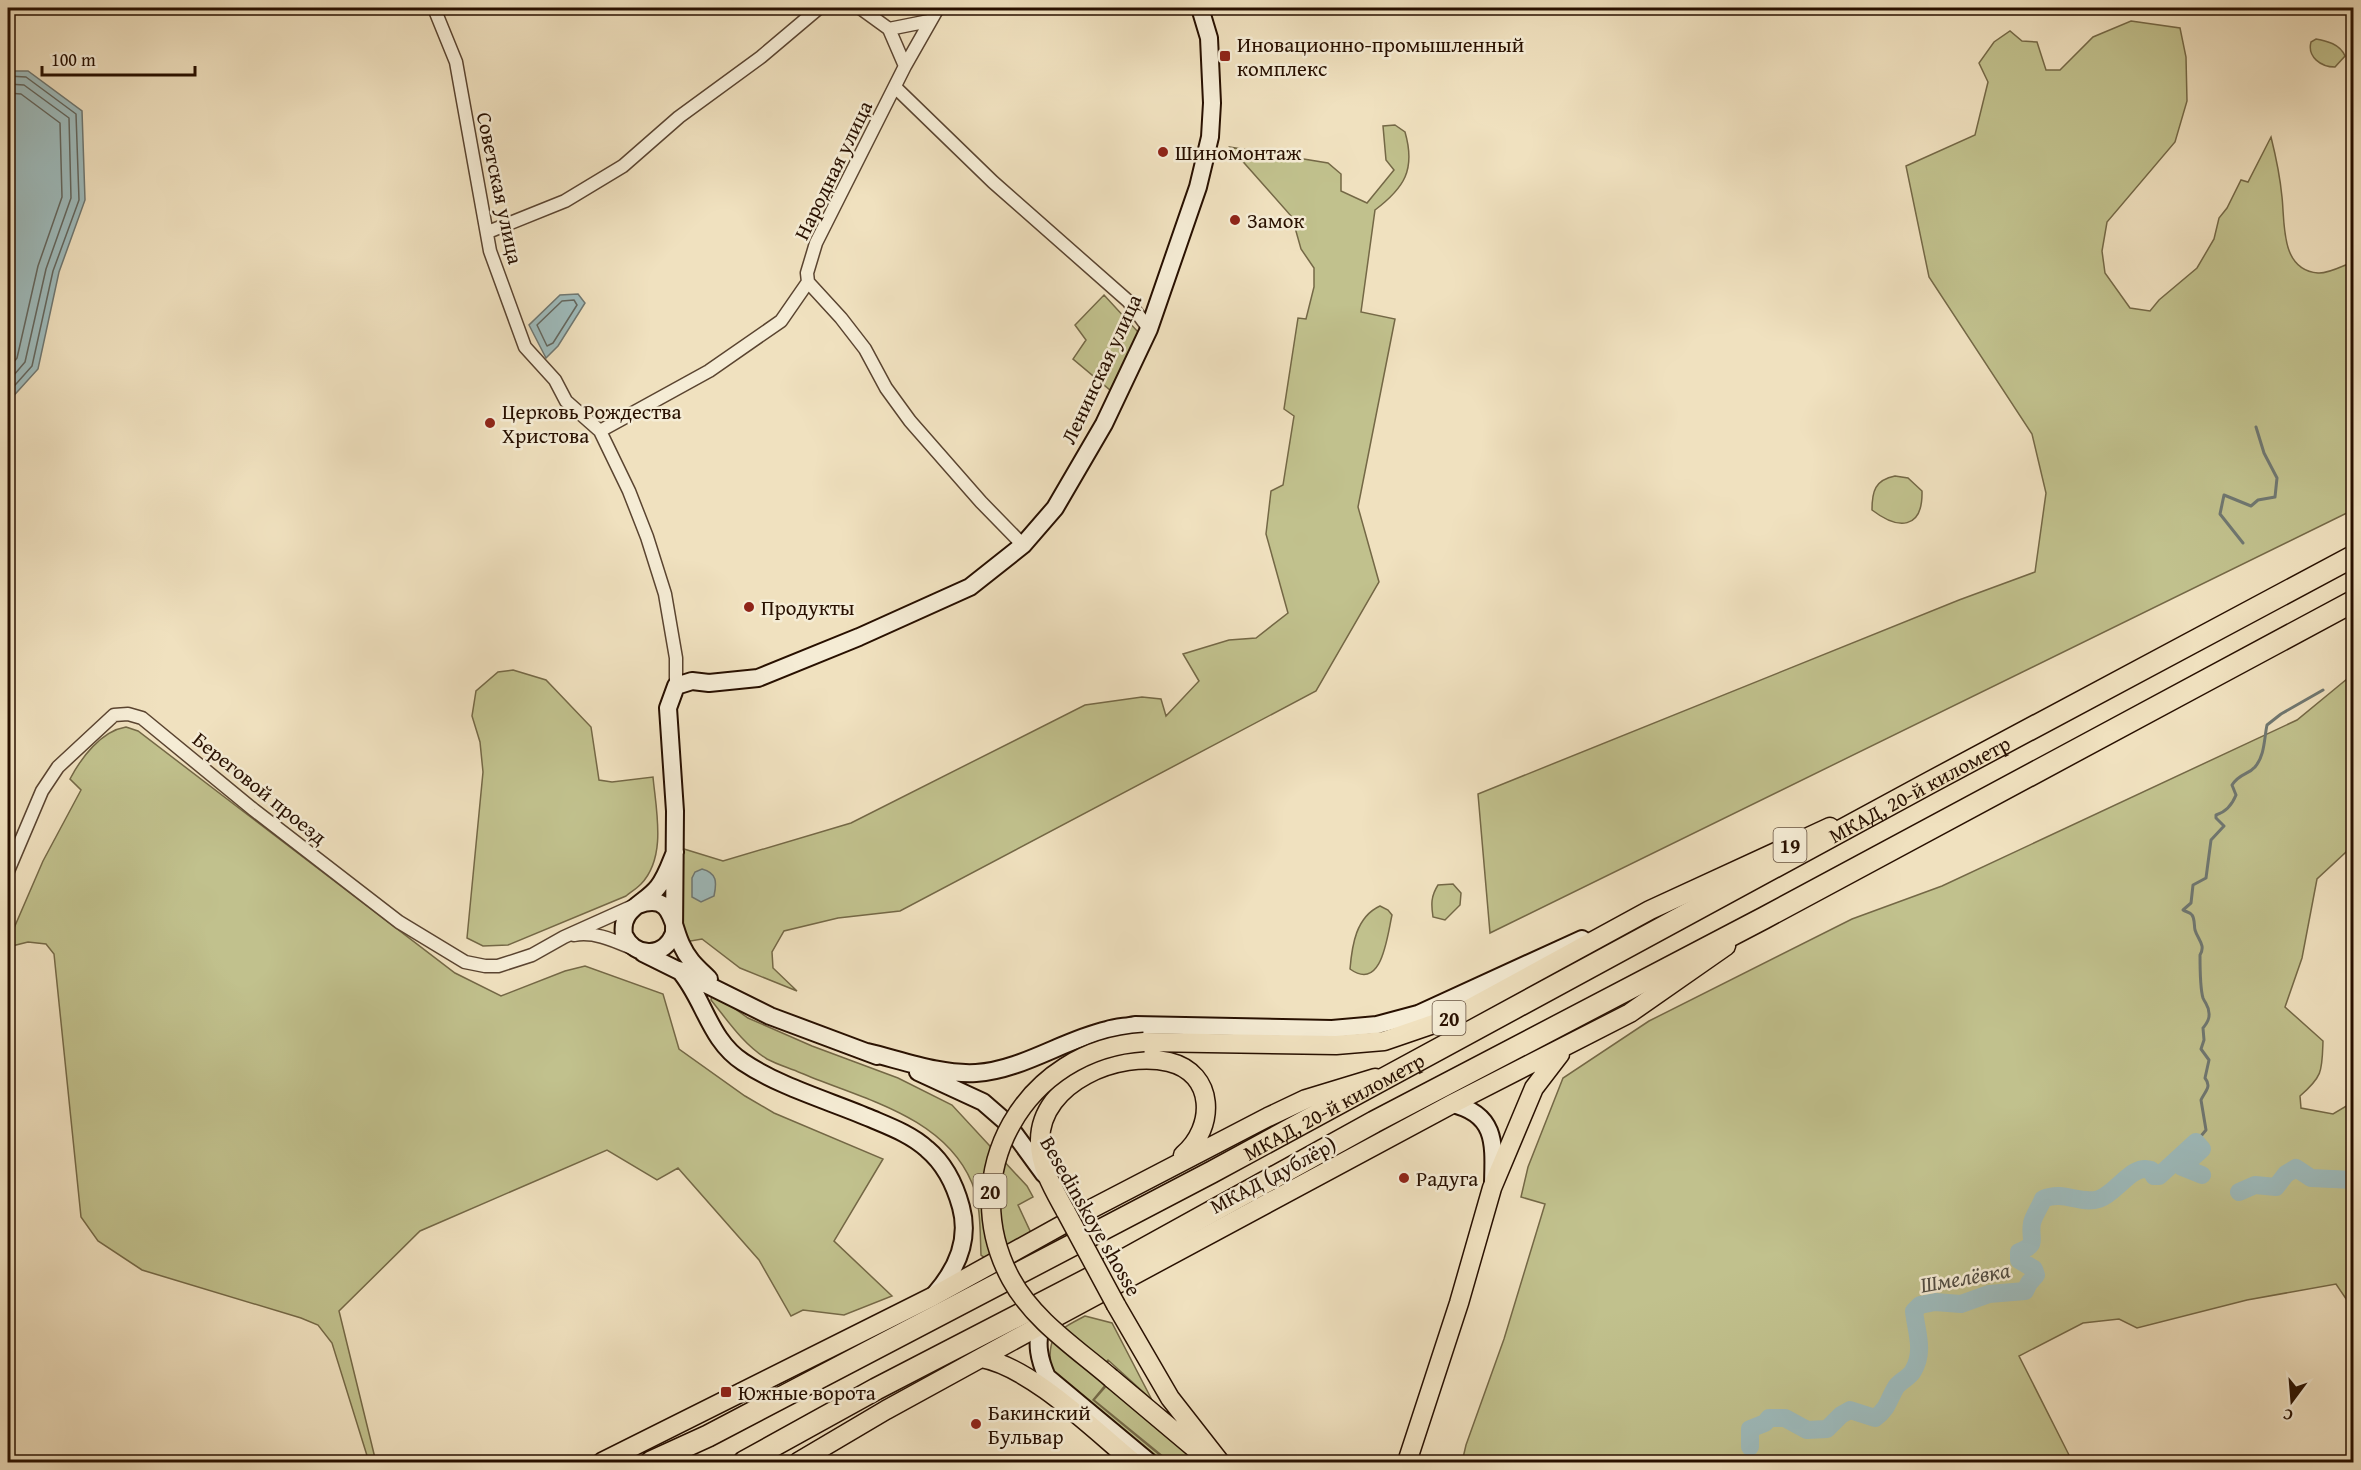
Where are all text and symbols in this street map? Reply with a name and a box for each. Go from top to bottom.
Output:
place label: Иновационно-промышленный комплекс [1237,29,1524,84]
scale bar [42,39,195,77]
text: 100 m [51,46,96,73]
marker: Иновационно-промышленный комплекс [1218,49,1232,63]
street label: Народная улица [786,95,880,245]
street label: Советская улица [469,109,531,267]
place label: Шиномонтаж [1175,137,1302,168]
marker: Шиномонтаж [1156,145,1170,159]
place label: Замок [1247,205,1305,236]
marker: Замок [1228,213,1242,227]
street label: Ленинская улица [1053,289,1149,449]
place label: Церковь Рождества Христова [502,396,682,451]
marker: Церковь Рождества Христова [483,416,497,430]
place label: Продукты [761,592,855,623]
marker: Продукты [742,600,756,614]
street label: Береговой проезд [186,724,334,852]
street label: МКАД, 20-й километр [1823,727,2015,850]
road number: 19 [1774,828,1806,862]
road number: 20 [1432,1001,1466,1035]
street label: МКАД, 20-й километр [1237,1044,1430,1168]
street label: МКАД (дублёр) [1204,1129,1342,1221]
street label: Besedinskoye shosse [1033,1130,1150,1302]
place label: Радуга [1416,1163,1478,1194]
marker: Радуга [1397,1171,1411,1185]
road number: 20 [974,1174,1006,1208]
water label: Шмелёвка [1918,1253,2012,1301]
north arrow [2262,1371,2322,1431]
place label: Южные ворота [738,1377,876,1408]
marker: Южные ворота [719,1385,733,1399]
place label: Бакинский Бульвар [988,1397,1091,1452]
text: С [2280,1403,2296,1428]
marker: Бакинский Бульвар [969,1417,983,1431]

